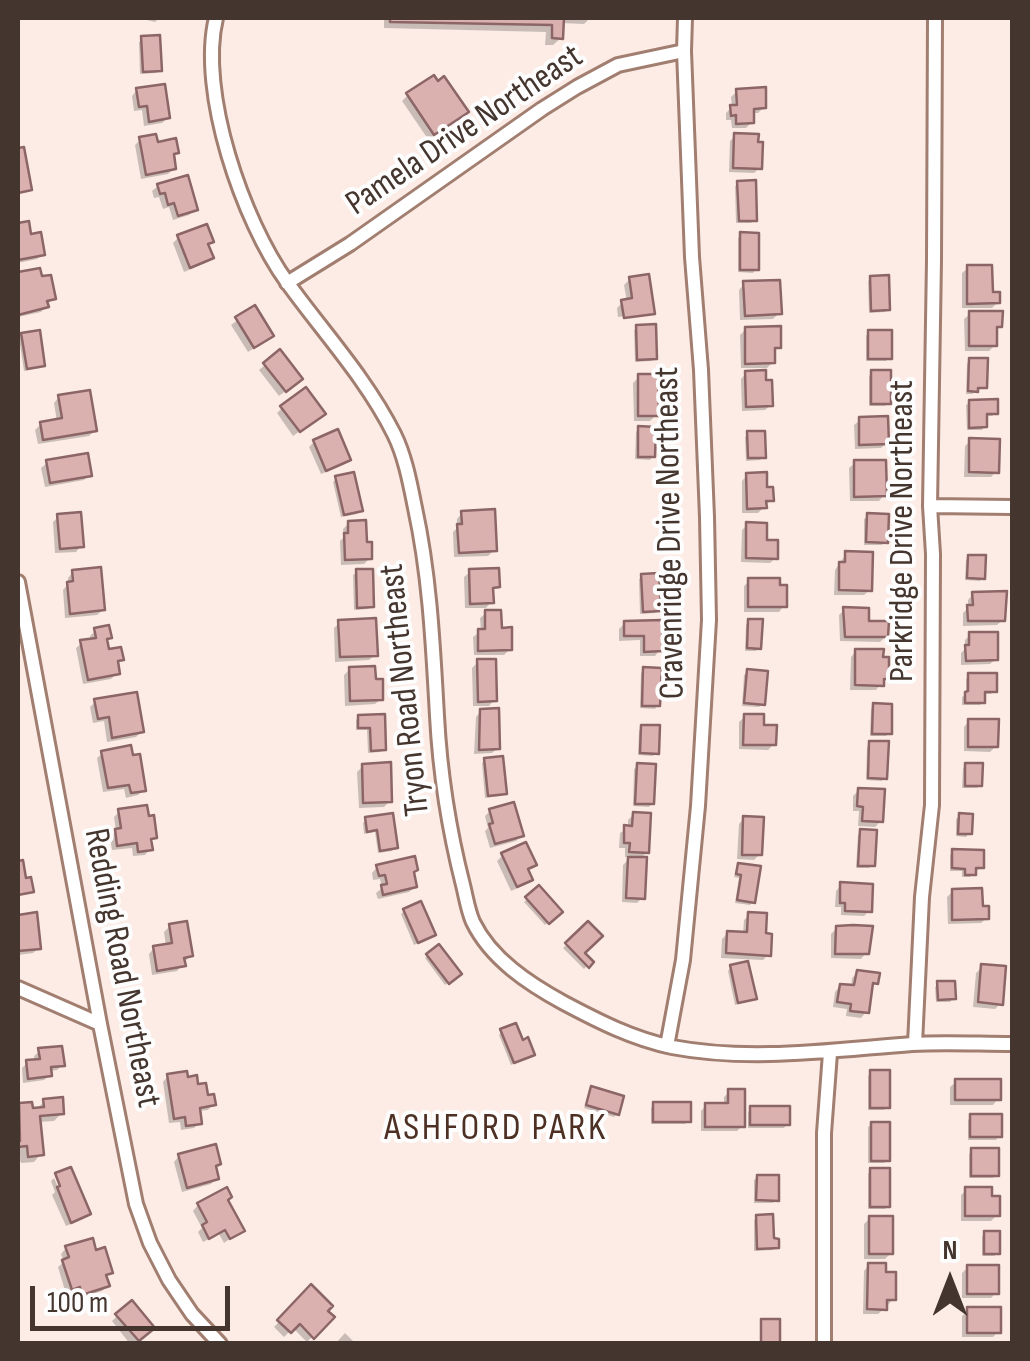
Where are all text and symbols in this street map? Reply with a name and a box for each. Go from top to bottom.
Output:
street label: Pamela Drive Northeast [339,36,591,226]
street label: Cravenridge Drive Northeast [647,366,695,700]
street label: Parkridge Drive Northeast [882,380,924,682]
street label: Tryon Road Northeast [372,562,440,818]
street label: Redding Road Northeast [73,825,169,1111]
district label: ASHFORD PARK [384,1106,608,1152]
north arrow [900,1231,1000,1331]
text: N [943,1234,957,1267]
scale bar [35,1266,235,1328]
text: 100 m [47,1285,108,1321]

